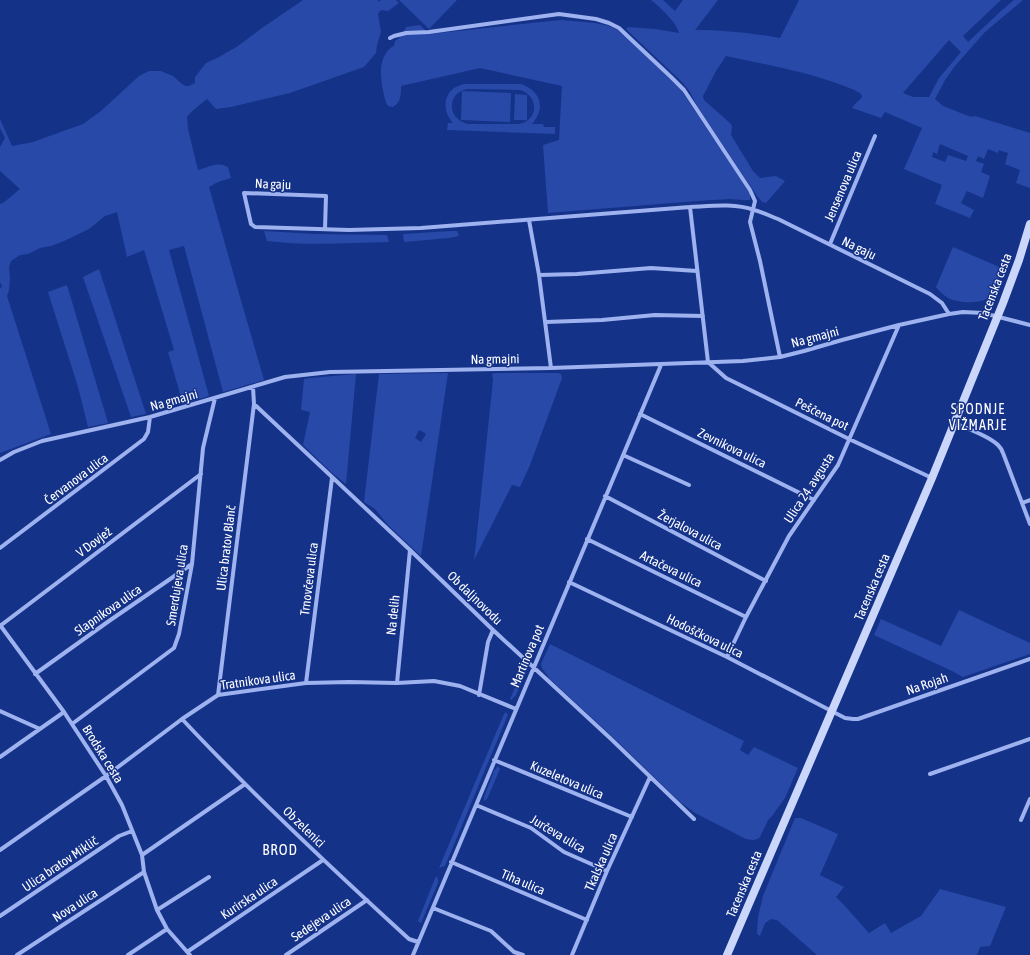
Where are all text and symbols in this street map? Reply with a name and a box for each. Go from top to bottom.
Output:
street label: Jensenova ulica [821,148,865,224]
street label: Na gaju [255,176,291,192]
street label: Na gaju [839,233,879,263]
street label: Tacenska cesta [975,251,1015,323]
street label: Na gmajni [789,323,841,351]
street label: Na gmajni [470,351,520,367]
street label: Na gmajni [148,386,200,414]
street label: Peščena pot [793,395,851,433]
district label: SPODNJE VIŽMARJE [949,401,1007,433]
street label: Zevnikova ulica [695,425,769,471]
street label: Červanova ulica [41,450,111,508]
street label: Ulica 24. avgusta [781,450,837,526]
street label: Ulica bratov Blanč [213,504,239,592]
street label: Žerjalova ulica [655,507,725,553]
street label: V Dovjež [73,524,115,560]
street label: Trnovčeva ulica [297,542,321,616]
street label: Smerdujeva ulica [163,543,191,627]
street label: Artačeva ulica [638,548,704,590]
street label: Tacenska cesta [851,551,893,623]
street label: Ob daljnovodu [445,568,505,628]
street label: Slapnikova ulica [72,581,144,639]
street label: Na delih [383,594,403,636]
street label: Hodoščkova ulica [664,611,746,661]
street label: Martinova pot [507,622,547,690]
street label: Tratnikova ulica [219,667,297,693]
street label: Na Rojah [904,670,950,698]
street label: Brodska cesta [79,722,127,786]
street label: Kuzeletova ulica [528,758,606,802]
street label: Ob zelenici [280,803,328,851]
street label: Jurčeva ulica [528,812,588,856]
street label: Tkalska ulica [581,830,621,894]
street label: Ulica bratov Miklič [19,833,101,895]
district label: BROD [262,841,298,858]
street label: Tacenska cesta [723,848,765,920]
street label: Tiha ulica [499,866,547,898]
street label: Kurirska ulica [218,874,280,922]
street label: Nova ulica [50,885,100,925]
street label: Sedejeva ulica [288,894,354,944]

